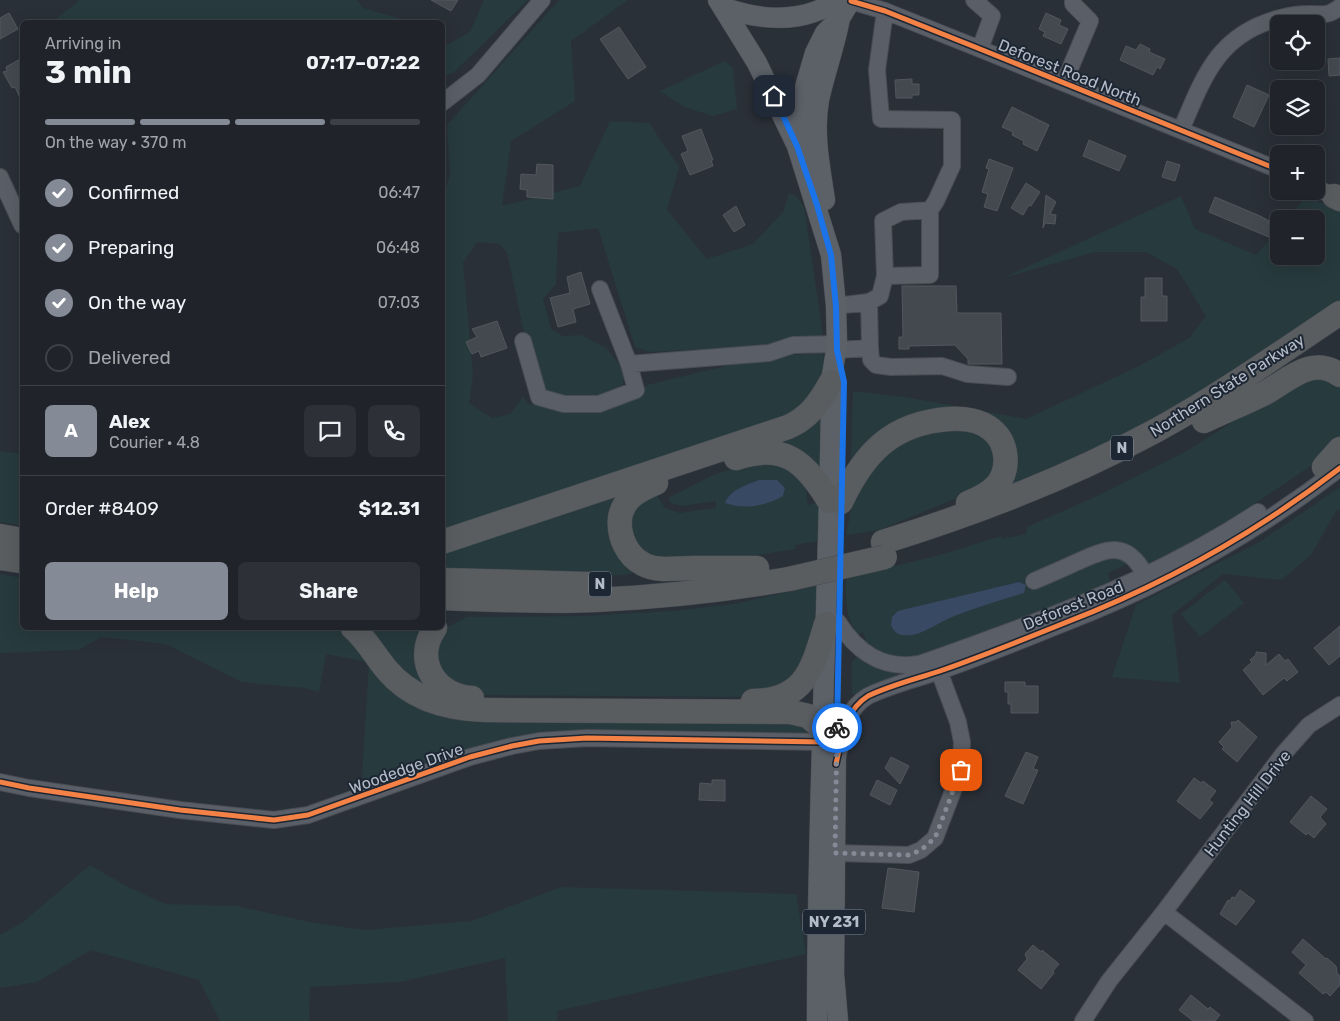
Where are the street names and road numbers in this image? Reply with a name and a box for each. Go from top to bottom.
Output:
street label: Deforest Road North [996,35,1144,110]
street label: Northern State Parkway [1147,330,1308,441]
road number: N [1111,436,1133,460]
road number: N [589,572,611,596]
street label: Deforest Road [1020,577,1126,634]
street label: Woodedge Drive [347,739,466,798]
street label: Hunting Hill Drive [1200,746,1295,860]
road number: NY 231 [803,910,865,934]

